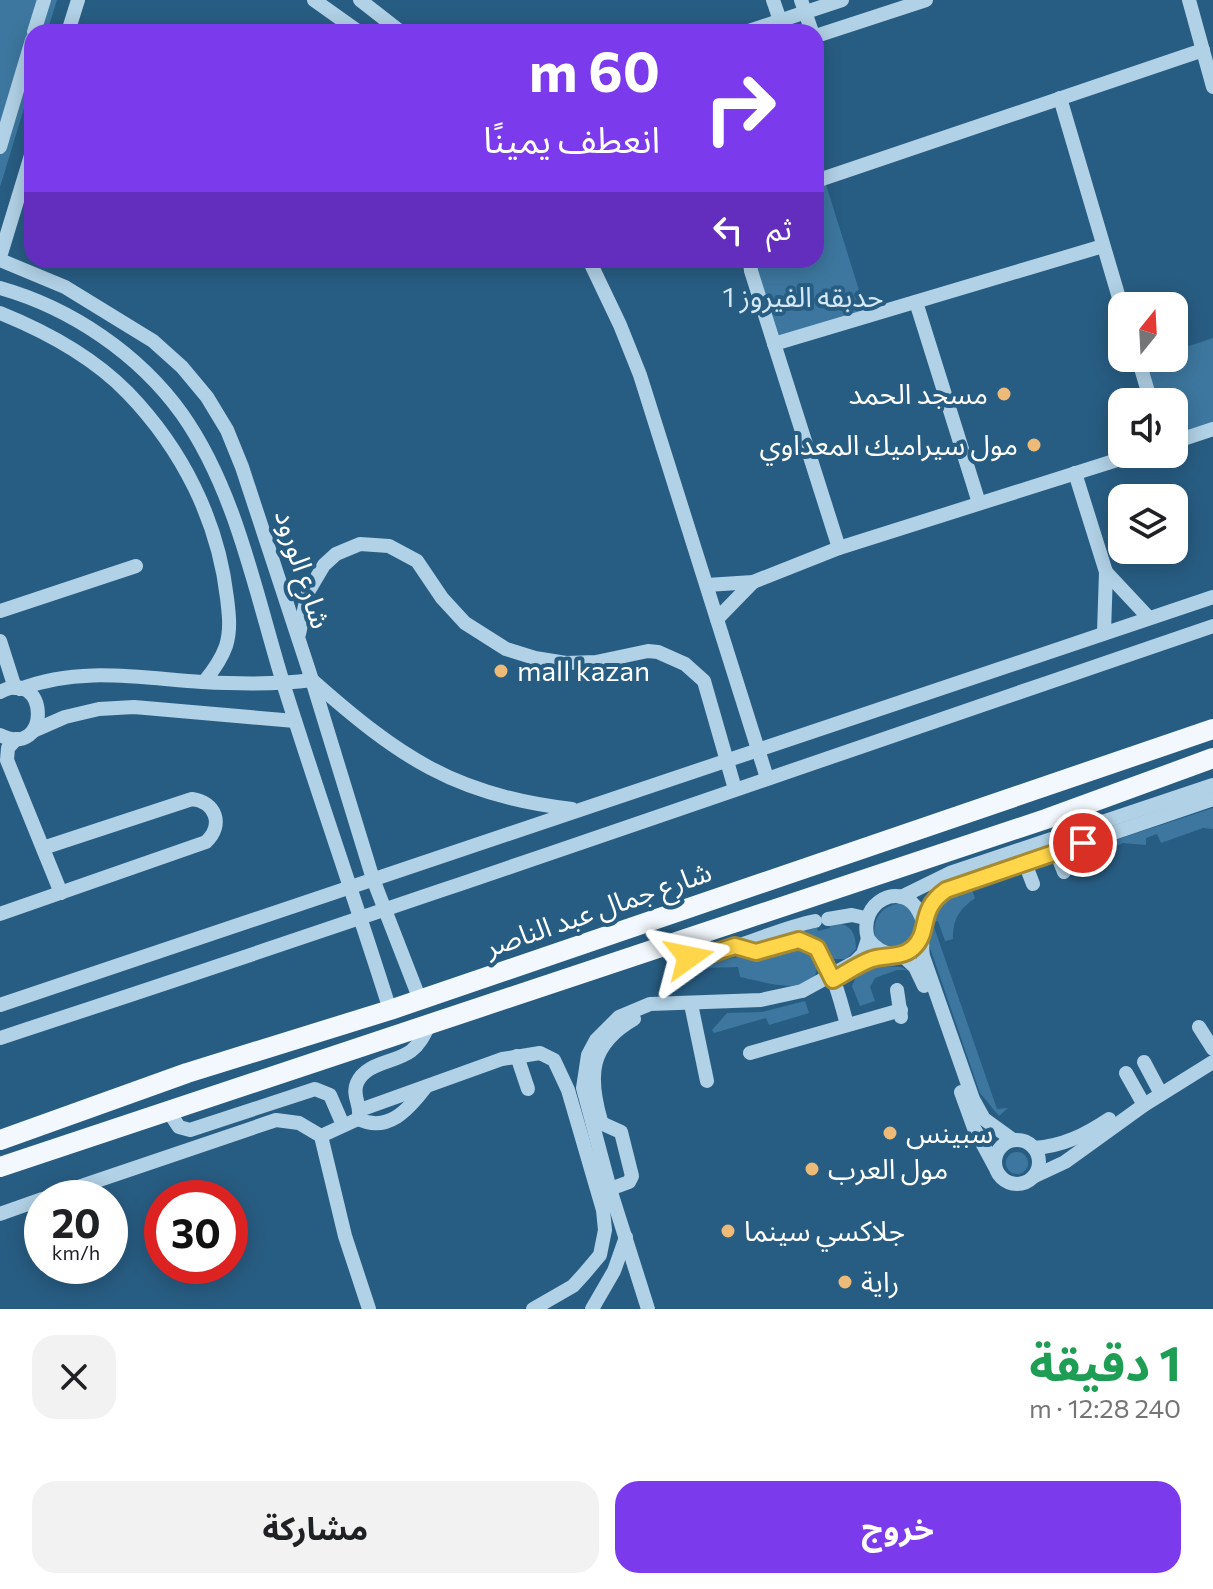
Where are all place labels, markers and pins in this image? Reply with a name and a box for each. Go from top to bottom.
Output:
place label: مسجد الحمد [849,376,988,410]
marker: مسجد الحمد [995,385,1013,403]
place label: مول سيراميك المعداوي [759,427,1018,466]
marker: مول سيراميك المعداوي [1025,436,1043,454]
place label: mall kazan [517,653,650,687]
marker: mall kazan [492,662,510,680]
pin [1049,809,1117,877]
place label: سبينس [906,1115,993,1150]
marker: سبينس [881,1124,899,1142]
place label: مول العرب [828,1151,948,1186]
marker: مول العرب [803,1160,821,1178]
place label: جلاكسي سينما [744,1213,905,1252]
marker: جلاكسي سينما [719,1222,737,1240]
place label: راية [861,1264,899,1299]
marker: راية [836,1273,854,1291]

